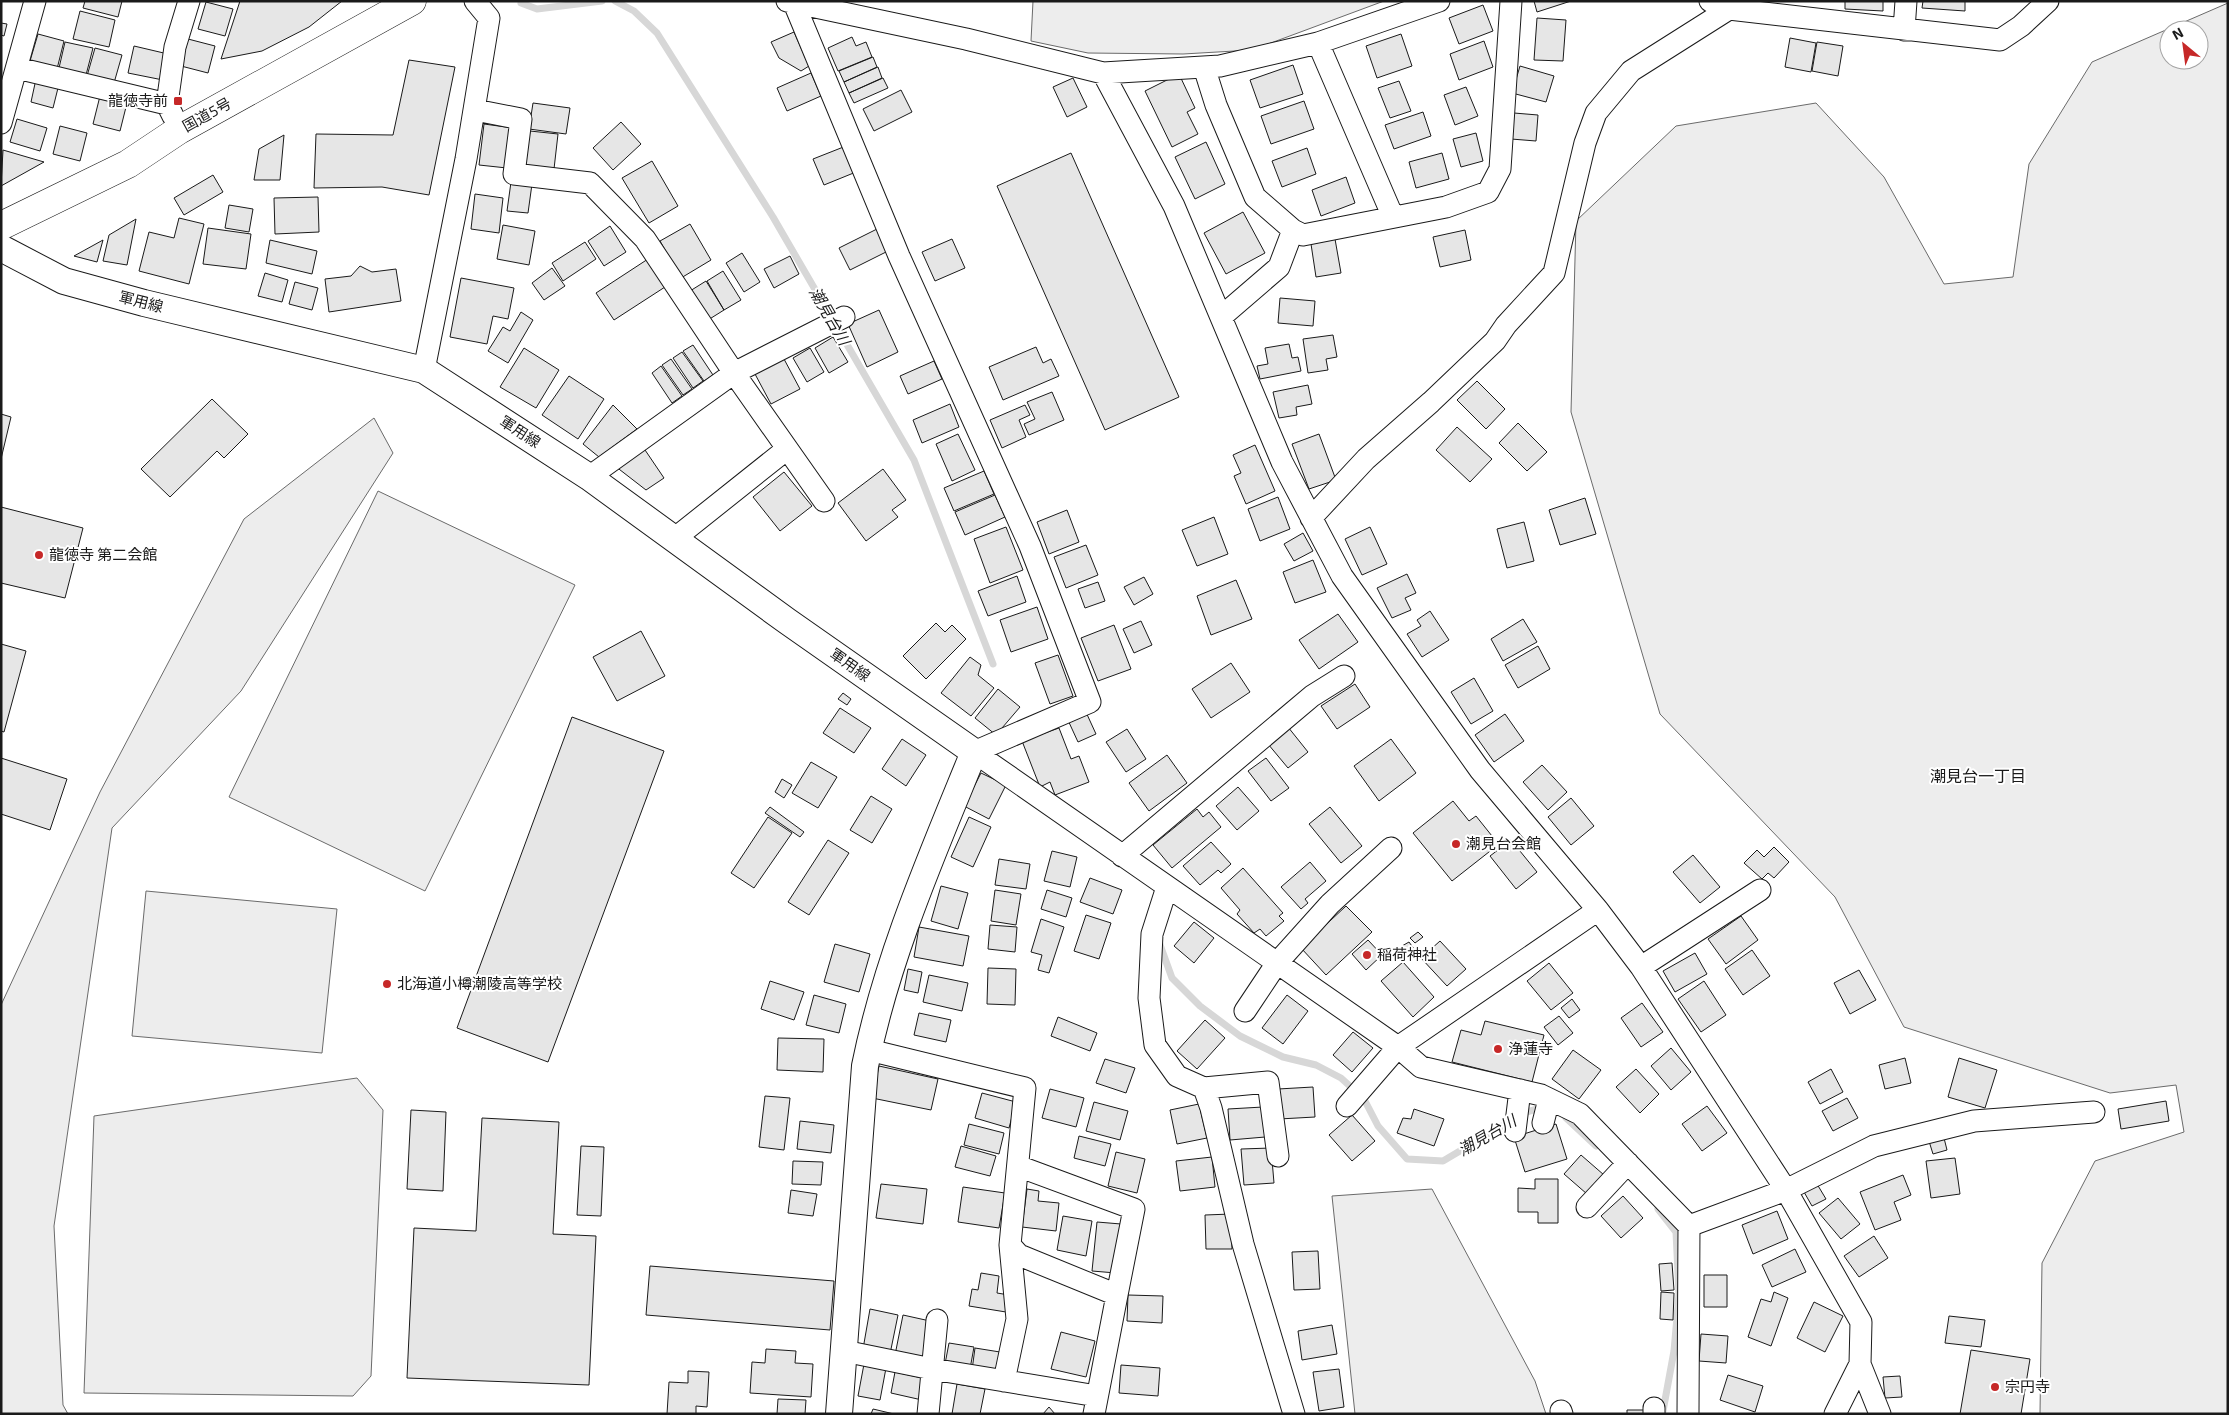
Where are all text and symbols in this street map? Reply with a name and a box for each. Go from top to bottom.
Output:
north arrow [2159,20,2209,70]
text: N [2169,23,2186,43]
place label: 龍徳寺前 [108,91,168,109]
street label: 国道5号 [179,93,234,135]
marker: 龍徳寺前 [172,95,184,107]
water label: 潮見台川 [806,283,856,350]
street label: 軍用線 [117,287,165,315]
street label: 軍用線 [497,411,544,451]
place label: 龍徳寺 第二会館 [49,545,157,563]
marker: 龍徳寺 第二会館 [33,549,45,561]
street label: 軍用線 [827,644,874,684]
district label: 潮見台一丁目 [1930,766,2026,785]
place label: 潮見台会館 [1466,834,1541,852]
marker: 潮見台会館 [1450,838,1462,850]
place label: 稲荷神社 [1377,945,1437,963]
marker: 稲荷神社 [1361,949,1373,961]
place label: 北海道小樽潮陵高等学校 [397,974,562,992]
marker: 北海道小樽潮陵高等学校 [381,978,393,990]
place label: 浄蓮寺 [1508,1039,1553,1057]
marker: 浄蓮寺 [1492,1043,1504,1055]
water label: 潮見台川 [1454,1109,1521,1159]
place label: 宗円寺 [2005,1377,2050,1395]
marker: 宗円寺 [1989,1381,2001,1393]

